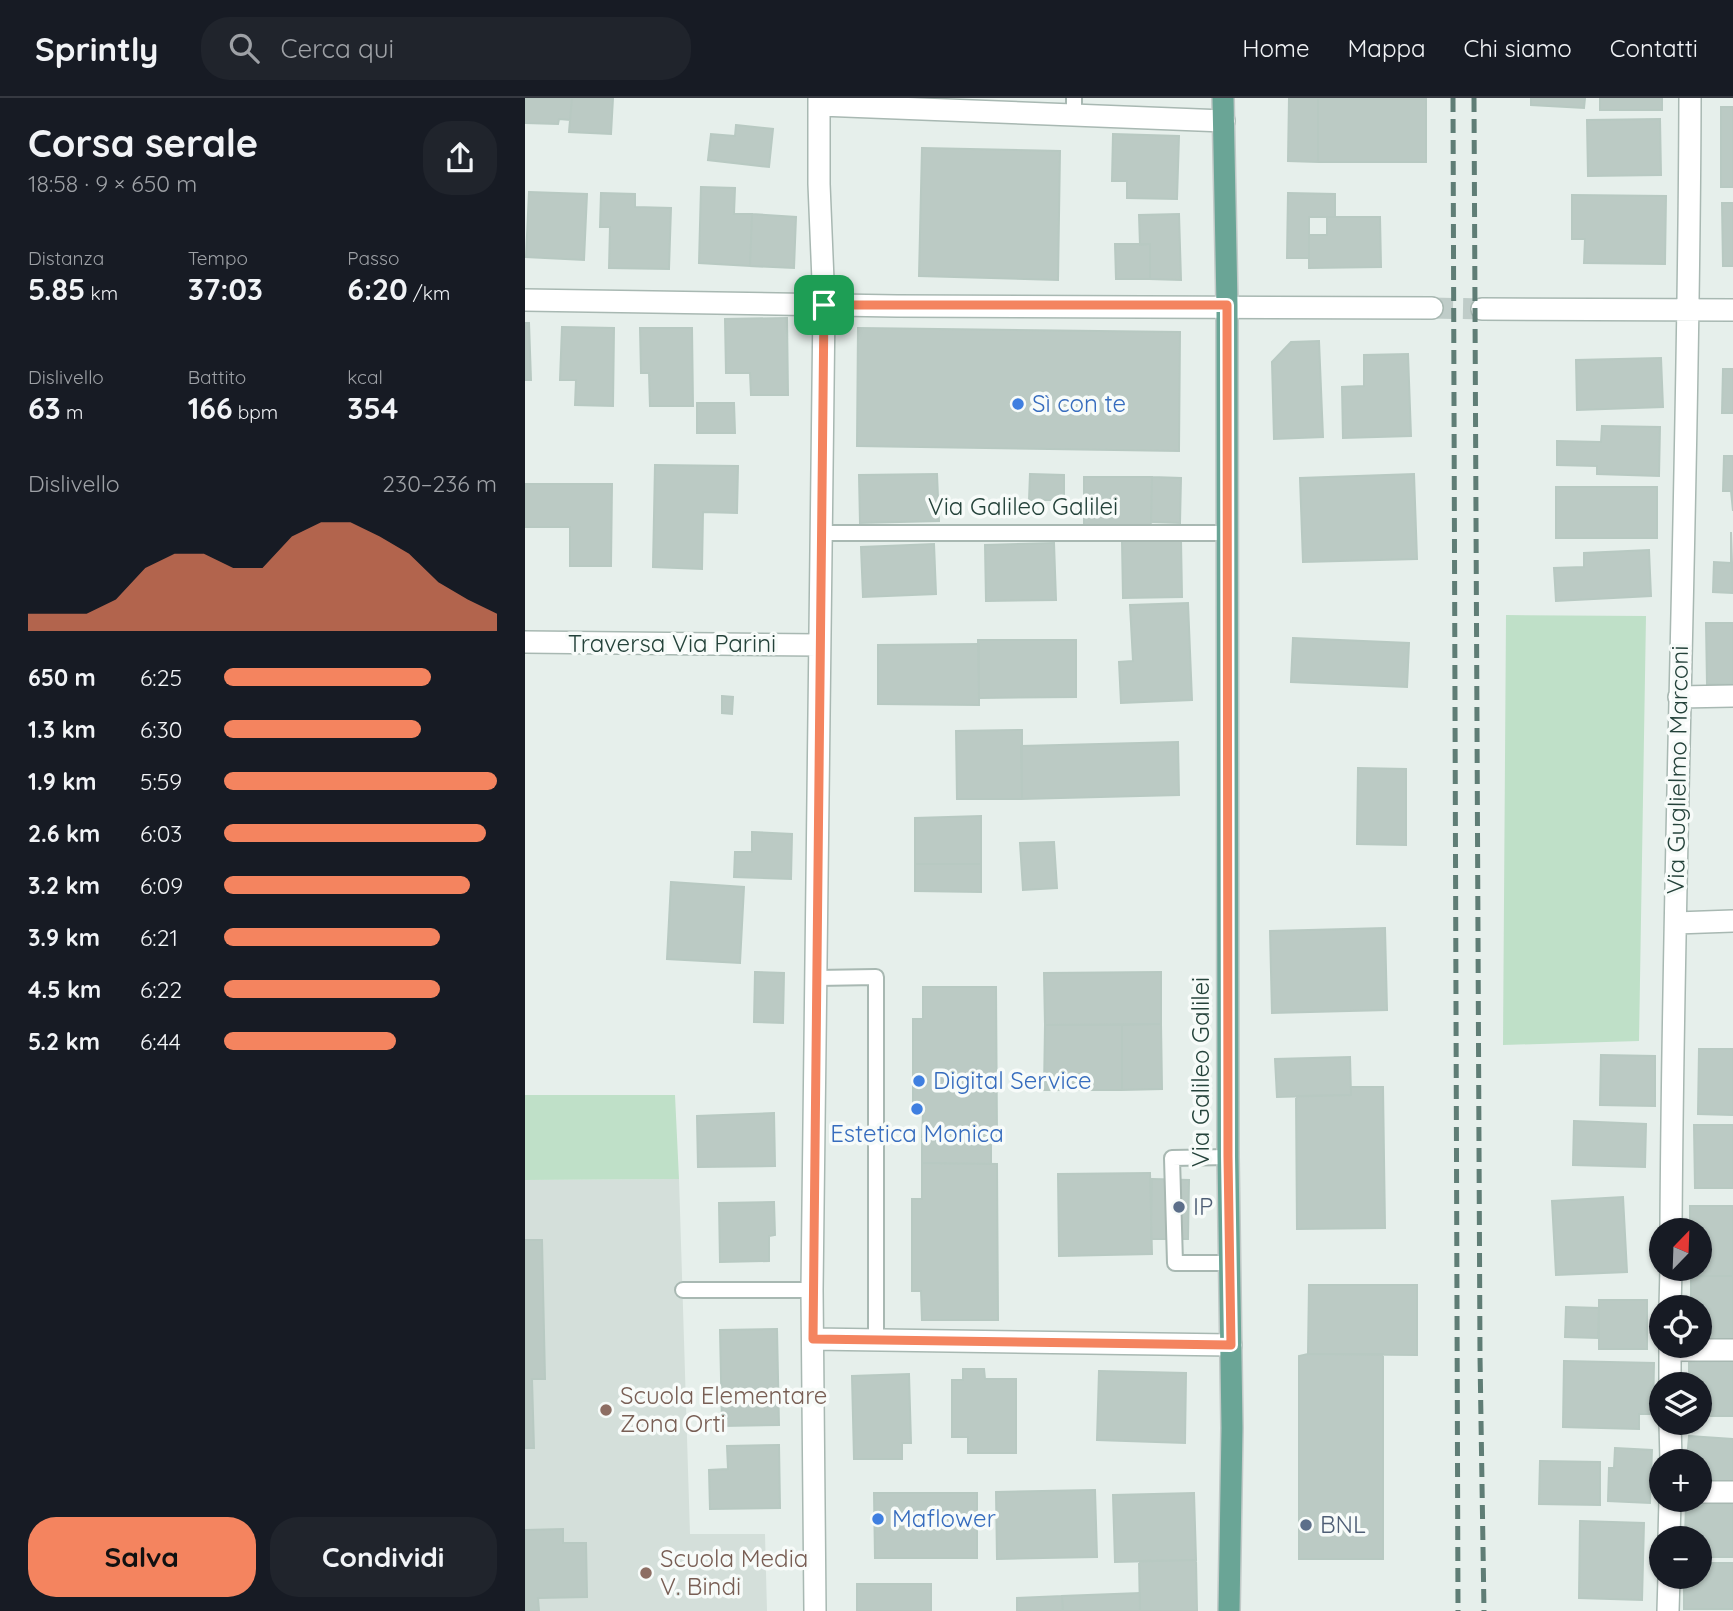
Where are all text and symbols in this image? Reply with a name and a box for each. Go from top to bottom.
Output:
search box [201,17,691,80]
text: Sprintly [35,28,159,69]
icon: search [225,29,263,67]
text: Cerca qui [281,32,394,65]
text: Home [1242,33,1310,63]
text: Mappa [1348,33,1426,63]
text: Chi siamo [1464,33,1572,63]
text: Contatti [1610,33,1698,63]
text: Corsa serale [28,119,258,167]
button: share [423,121,497,195]
text: 18:58 · 9 × 650 m [28,169,197,198]
text: Distanza [28,246,104,270]
text: Tempo [188,246,248,270]
text: Passo [347,246,399,270]
text: 5.85 [28,270,85,308]
text: 37:03 [188,270,263,308]
text: 6:20 [347,270,408,308]
pin [794,275,854,335]
text: km [85,281,118,305]
text: /km [408,281,450,305]
icon: arrive [805,286,843,324]
text: Dislivello [28,365,104,389]
text: Battito [188,365,246,389]
text: kcal [347,365,383,389]
place label: Sì con te [1032,388,1126,418]
text: 63 [28,389,61,427]
text: 166 [188,389,233,427]
text: 354 [347,389,398,427]
marker: Sì con te [1010,396,1026,412]
text: m [61,400,83,424]
text: bpm [233,400,278,424]
text: Dislivello [28,469,120,498]
text: 230–236 m [382,469,497,498]
street label: Via Galileo Galilei [928,491,1118,521]
street label: Traversa Via Parini [568,628,776,658]
street label: Via Guglielmo Marconi [1660,645,1694,895]
text: 650 m [28,663,96,692]
text: 6:25 [140,663,182,692]
text: 1.3 km [28,715,96,744]
text: 6:30 [140,715,182,744]
text: 1.9 km [28,767,96,796]
text: 5:59 [140,767,182,796]
text: 2.6 km [28,819,100,848]
text: 6:03 [140,819,182,848]
text: 3.2 km [28,871,100,900]
text: 6:09 [140,871,183,900]
text: 3.9 km [28,923,100,952]
text: 6:21 [140,923,178,952]
text: 4.5 km [28,975,101,1004]
text: 6:22 [140,975,182,1004]
street label: Via Galileo Galilei [1185,977,1215,1167]
text: 5.2 km [28,1027,100,1056]
text: 6:44 [140,1027,181,1056]
place label: Digital Service [933,1065,1092,1095]
marker: Digital Service [911,1073,927,1089]
marker: Estetica Monica [909,1101,925,1117]
place label: Estetica Monica [830,1118,1004,1148]
place label: IP [1193,1191,1213,1221]
marker: IP [1171,1199,1187,1215]
north arrow [1649,1218,1711,1281]
map controls [1649,1218,1712,1589]
button: locate [1649,1295,1712,1358]
button: layers [1649,1372,1712,1435]
place label: Scuola Elementare Zona Orti [620,1380,827,1438]
marker: Scuola Elementare Zona Orti [598,1402,614,1418]
button: + [1649,1449,1712,1512]
place label: Maflower [892,1503,996,1533]
place label: BNL [1320,1509,1366,1539]
marker: Maflower [870,1511,886,1527]
button: Salva [28,1517,256,1597]
button: Condividi [270,1517,497,1597]
marker: BNL [1298,1517,1314,1533]
button: − [1649,1526,1712,1589]
place label: Scuola Media V. Bindi [660,1543,808,1601]
marker: Scuola Media V. Bindi [638,1565,654,1581]

